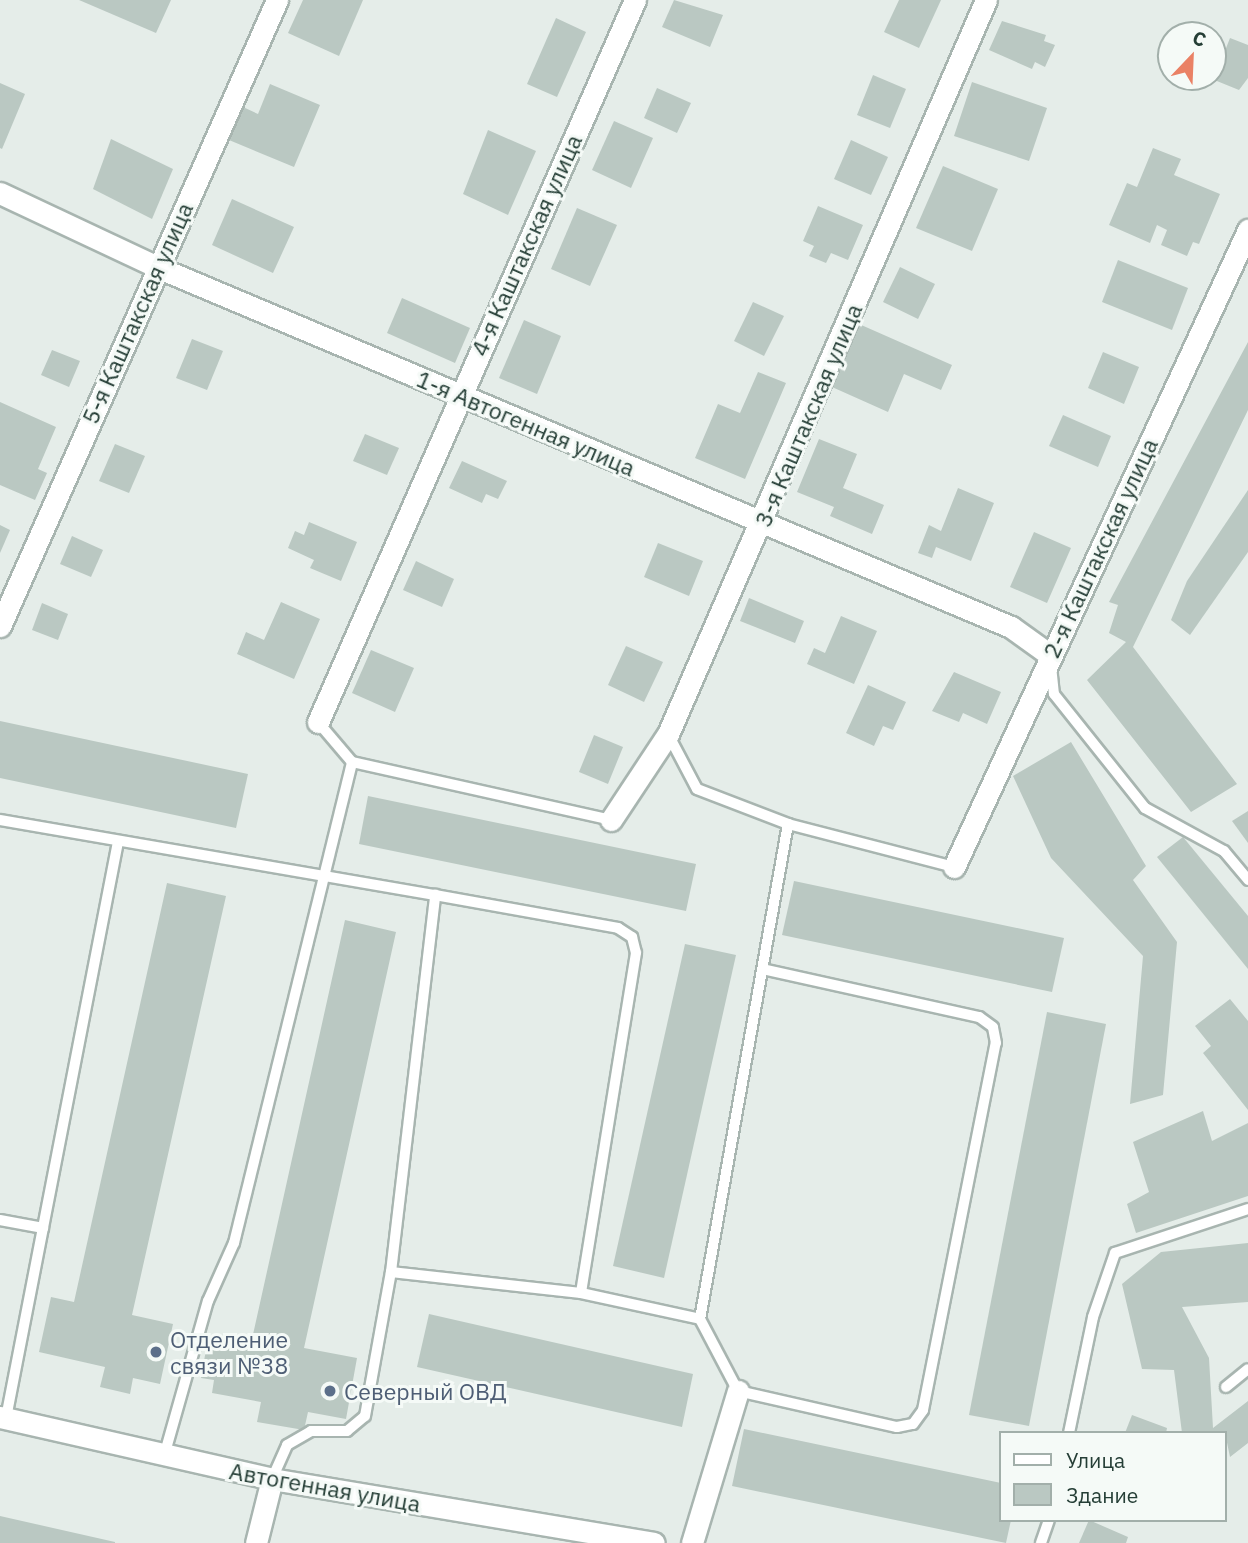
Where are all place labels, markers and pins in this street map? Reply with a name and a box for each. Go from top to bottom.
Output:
place label: Отделение связи №38 [170,1325,288,1379]
marker: Отделение связи №38 [148,1344,164,1360]
place label: Северный ОВД [344,1377,507,1405]
marker: Северный ОВД [322,1383,338,1399]

